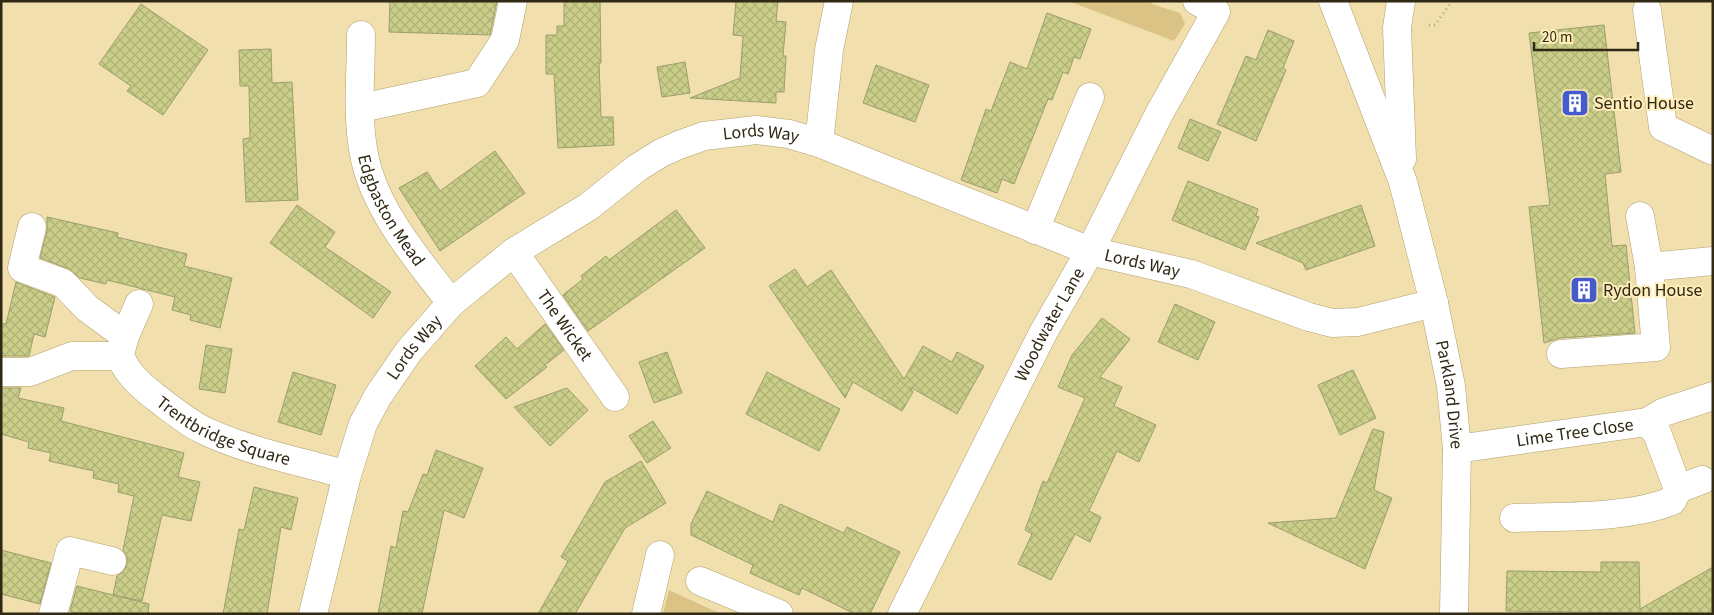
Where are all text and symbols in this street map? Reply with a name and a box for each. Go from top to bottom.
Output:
scale bar [1534,20,1638,52]
text: 20 m [1542,27,1572,48]
building icon: Sentio House [1560,88,1590,118]
place label: Sentio House [1594,91,1694,116]
street label: Lords Way [721,117,803,149]
street label: Edgbaston Mead [352,152,431,271]
street label: Lords Way [1102,242,1183,284]
street label: Woodwater Lane [1008,263,1091,386]
building icon: Rydon House [1569,275,1599,305]
place label: Rydon House [1603,278,1703,303]
street label: The Wicket [531,284,599,366]
street label: Lords Way [380,309,448,385]
street label: Parkland Drive [1429,338,1469,450]
street label: Trentbridge Square [151,390,293,472]
street label: Lime Tree Close [1515,412,1635,453]

